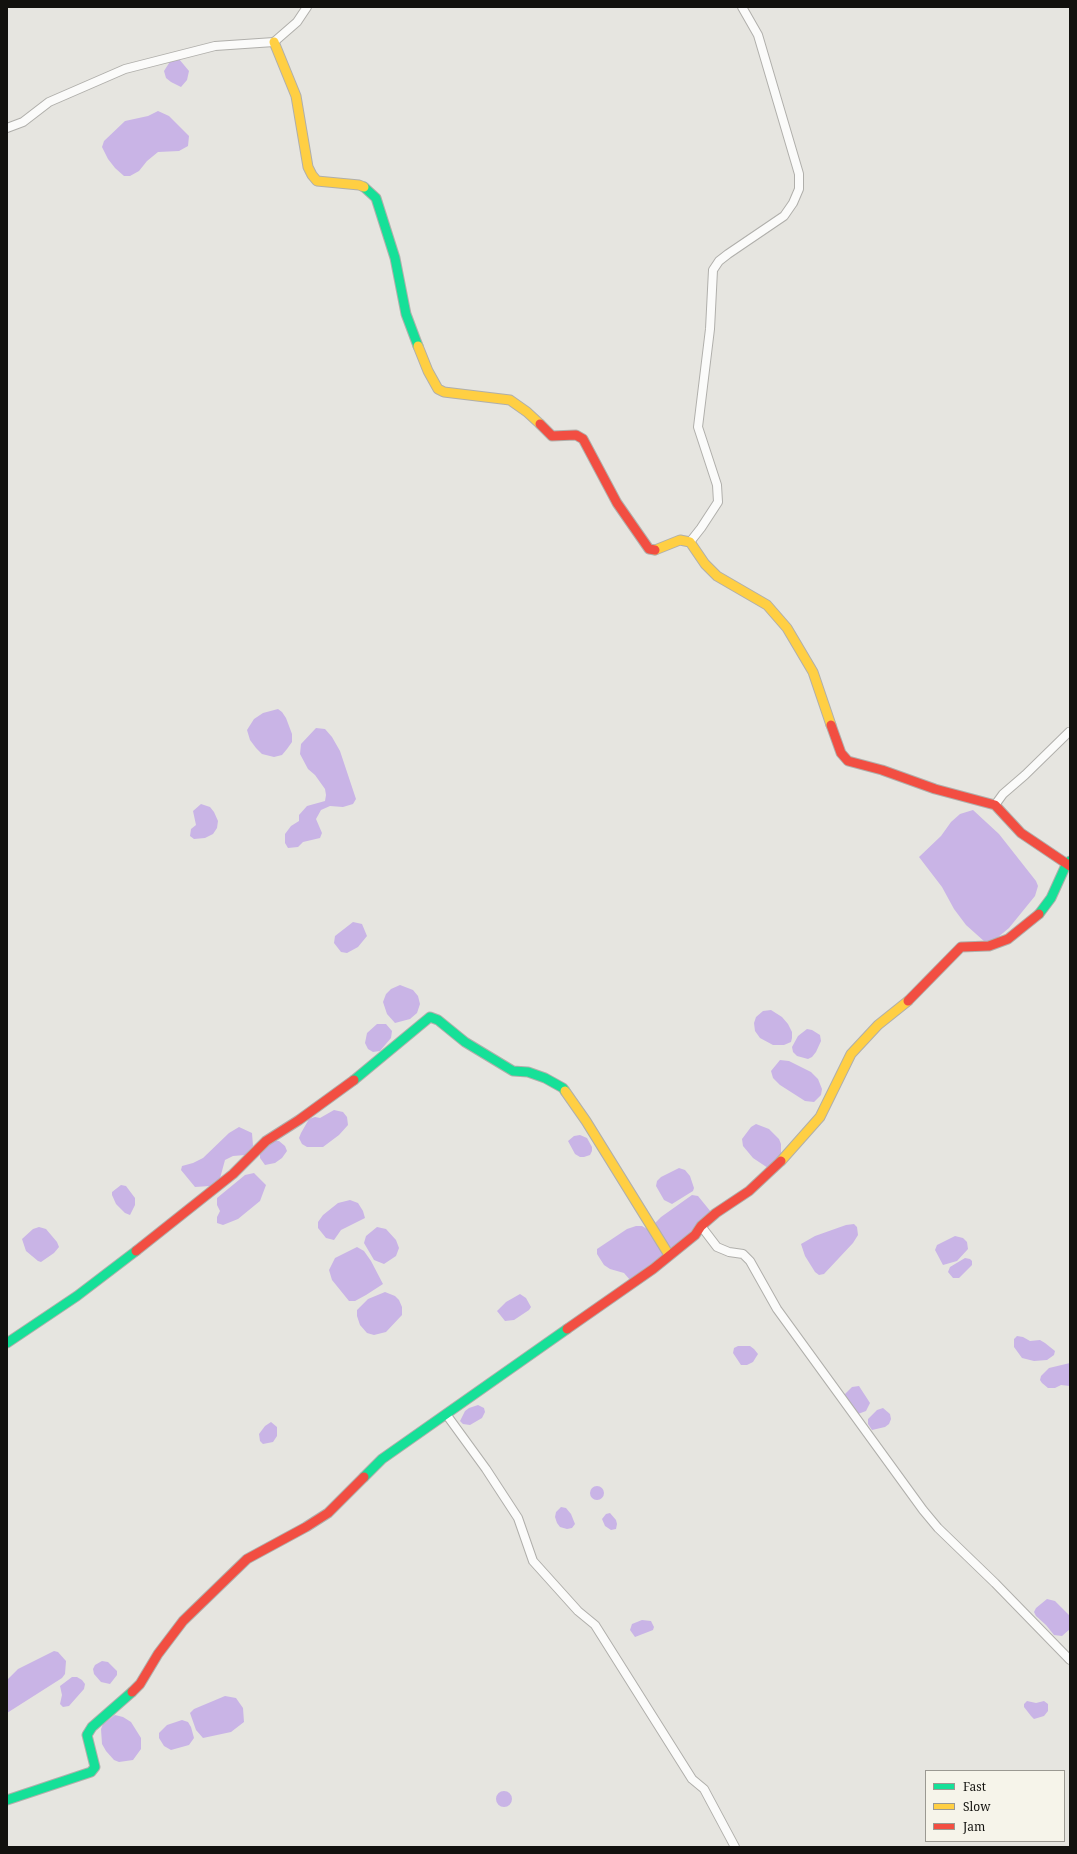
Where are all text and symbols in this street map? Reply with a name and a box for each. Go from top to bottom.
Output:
legend [925,1770,1065,1842]
text: Fast [963,1778,986,1795]
text: Slow [963,1798,991,1815]
text: Jam [963,1818,985,1835]

